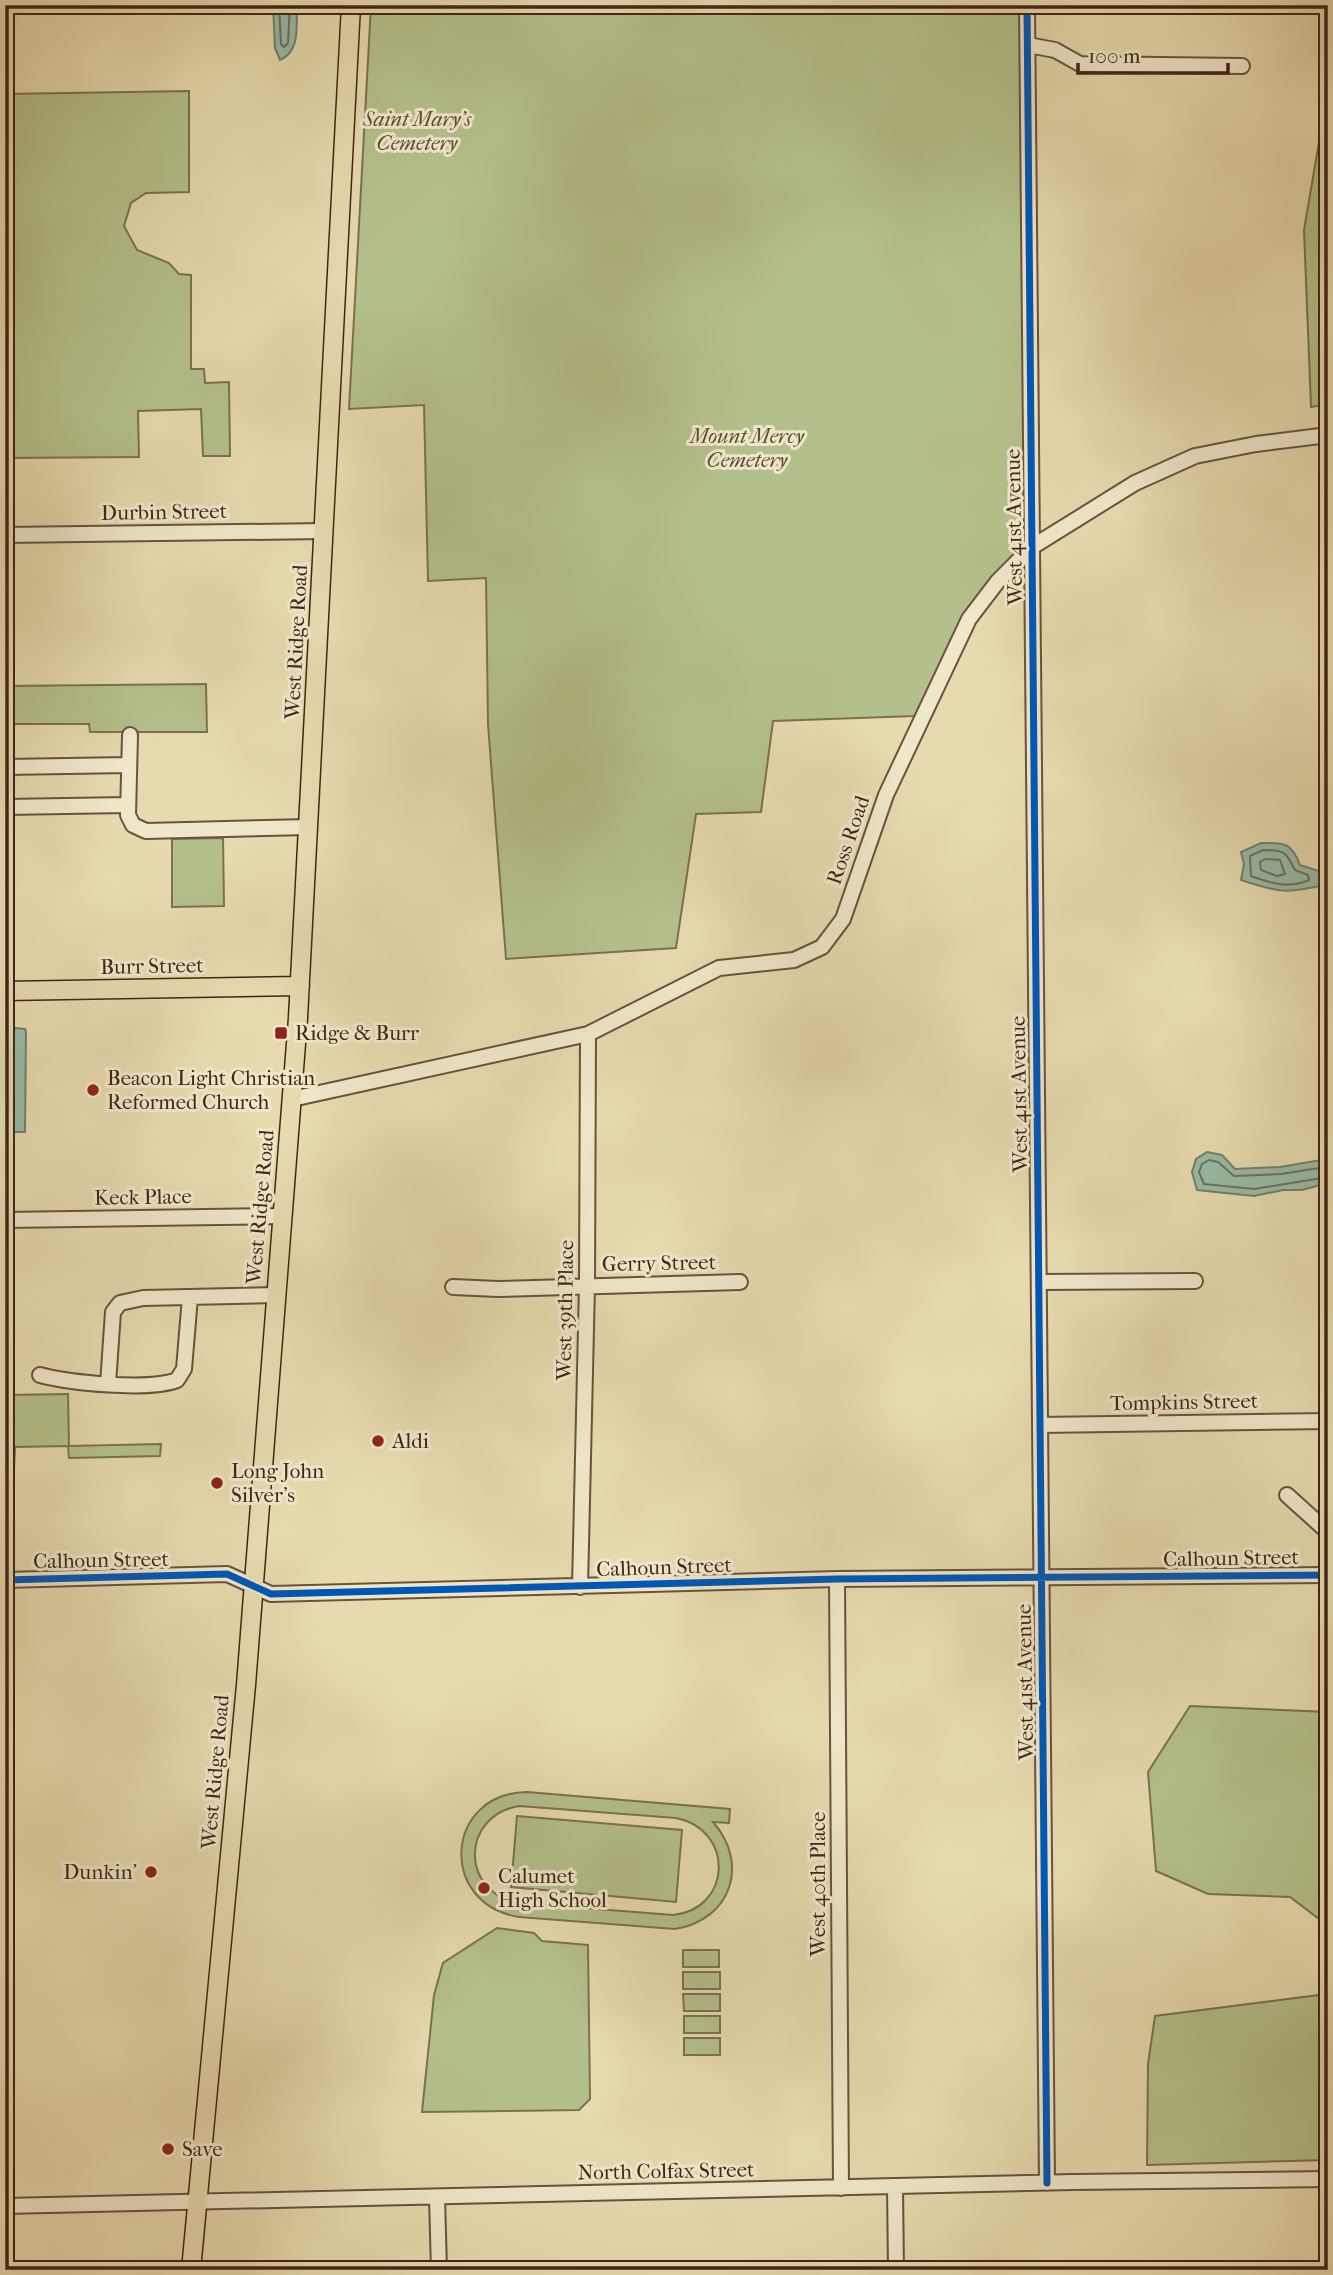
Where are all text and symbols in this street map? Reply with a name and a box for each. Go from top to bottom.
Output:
scale bar [1078,32,1228,76]
text: 100 m [1088,44,1141,68]
park label: Saint Mary's Cemetery [362,107,472,155]
park label: Mount Mercy Cemetery [688,424,805,472]
street label: West 41st Avenue [1001,448,1027,607]
street label: Durbin Street [101,499,228,525]
street label: West Ridge Road [280,563,312,721]
street label: Ross Road [822,792,875,888]
street label: Burr Street [100,953,204,979]
street label: West 41st Avenue [1006,1015,1032,1174]
place label: Ridge & Burr [295,1021,419,1045]
marker: Ridge & Burr [273,1025,289,1041]
place label: Beacon Light Christian Reformed Church [107,1066,315,1114]
marker: Beacon Light Christian Reformed Church [85,1082,101,1098]
street label: West Ridge Road [241,1128,279,1286]
street label: Keck Place [94,1184,192,1210]
street label: West 39th Place [552,1239,578,1382]
street label: Gerry Street [602,1250,717,1276]
street label: Tompkins Street [1110,1389,1259,1415]
place label: Aldi [391,1429,429,1453]
marker: Aldi [370,1433,386,1449]
place label: Long John Silver's [231,1459,324,1507]
marker: Long John Silver's [209,1475,225,1491]
street label: Calhoun Street [1163,1545,1300,1571]
street label: Calhoun Street [33,1547,170,1573]
street label: Calhoun Street [596,1553,733,1581]
street label: West 41st Avenue [1012,1603,1038,1762]
street label: West Ridge Road [196,1693,234,1851]
street label: West 40th Place [806,1812,830,1957]
place label: Dunkin' [63,1860,137,1884]
marker: Dunkin' [143,1864,159,1880]
place label: Calumet High School [498,1864,607,1912]
marker: Calumet High School [476,1880,492,1896]
place label: Save [182,2137,223,2161]
marker: Save [160,2141,176,2157]
street label: North Colfax Street [577,2157,755,2185]

